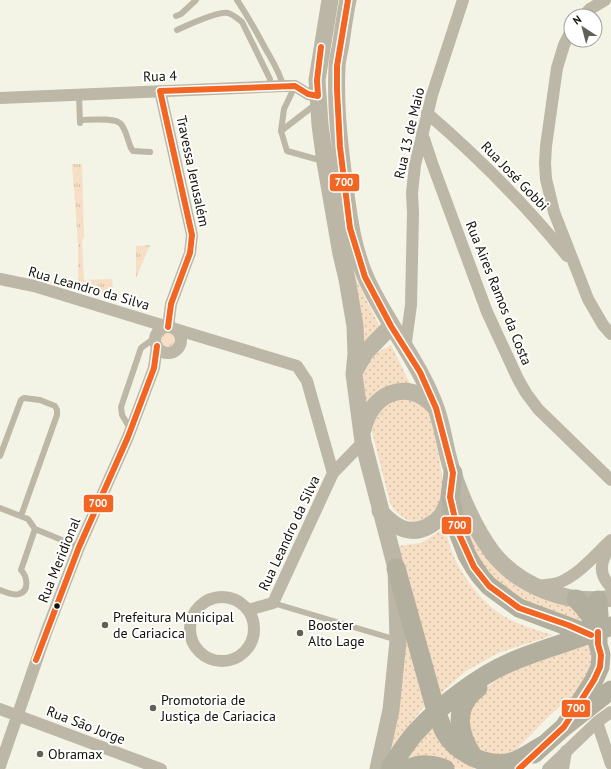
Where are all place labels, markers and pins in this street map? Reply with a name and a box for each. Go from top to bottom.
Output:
unlabelled marker [52,601,62,611]
place label: Prefeitura Municipal de Cariacica [113,608,234,642]
place label: Booster Alto Lage [308,616,365,650]
marker: Prefeitura Municipal de Cariacica [100,620,110,630]
marker: Booster Alto Lage [295,628,305,638]
place label: Promotoria de Justiça de Cariacica [160,691,276,725]
marker: Promotoria de Justiça de Cariacica [148,703,158,713]
place label: Obramax [48,745,102,763]
marker: Obramax [35,749,45,759]

